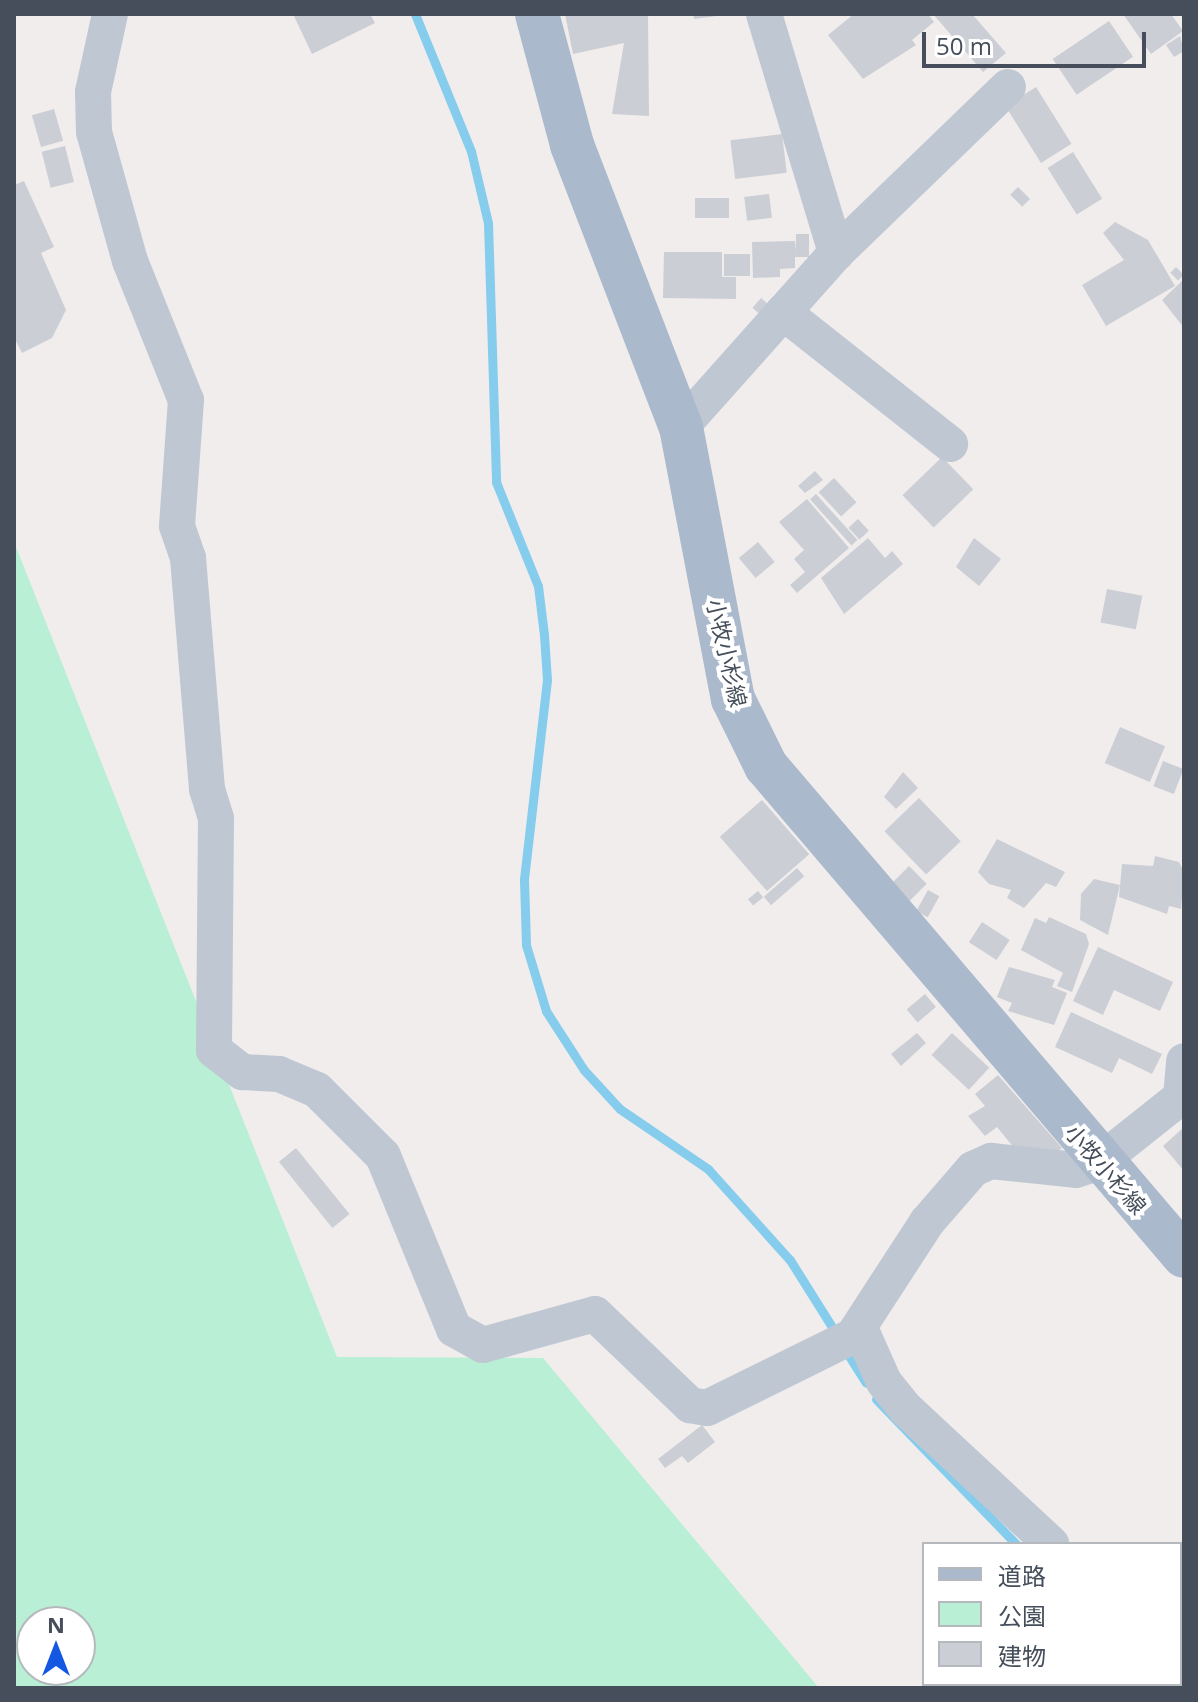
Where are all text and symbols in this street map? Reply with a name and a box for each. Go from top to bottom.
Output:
scale bar [926,16,1150,66]
text: 50 m [936,29,992,62]
street label: 小牧小杉線 [702,596,752,710]
street label: 小牧小杉線 [1060,1119,1152,1219]
legend [922,1542,1182,1686]
text: 道路 [998,1559,1046,1592]
text: 公園 [998,1599,1046,1632]
north arrow [16,1606,96,1686]
text: N [47,1609,65,1639]
text: 建物 [998,1639,1046,1672]

